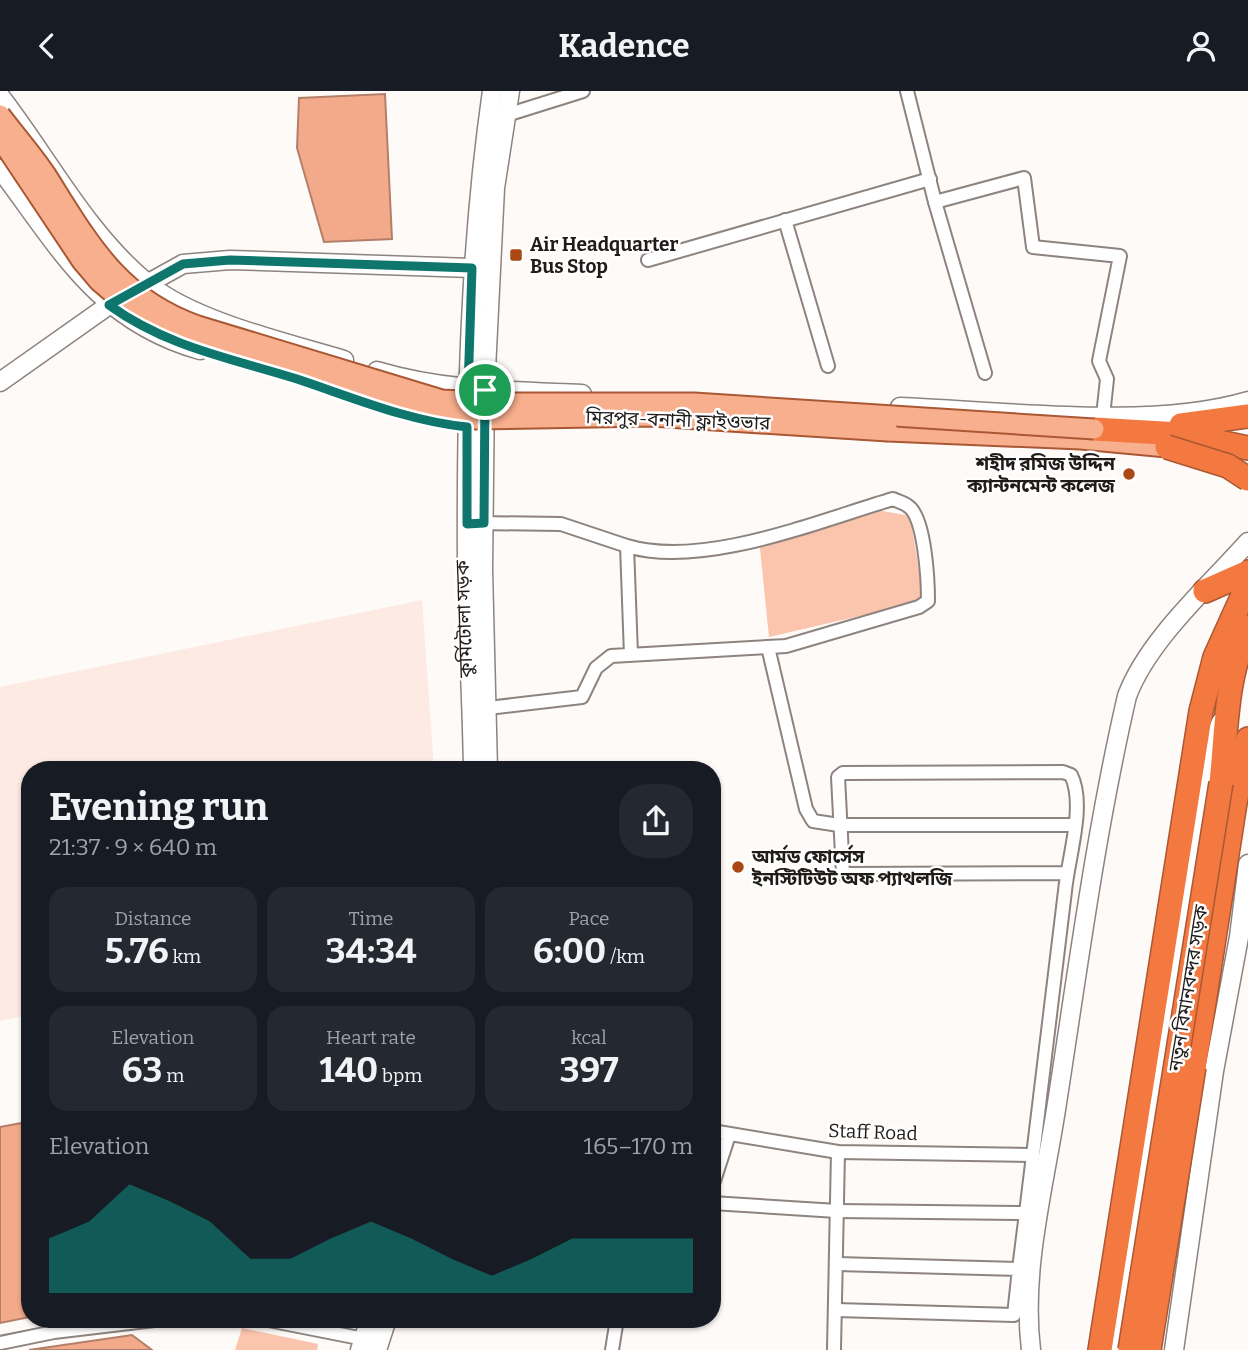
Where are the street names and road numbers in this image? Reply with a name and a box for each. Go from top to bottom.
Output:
street label: মিরপুর-বনানী ফ্লাইওভার [584,405,771,435]
street label: কুর্মিটোলা সড়ক [450,559,478,679]
street label: নতুন বিমানবন্দর সড়ক [1163,903,1213,1074]
street label: Staff Road [828,1119,918,1145]

